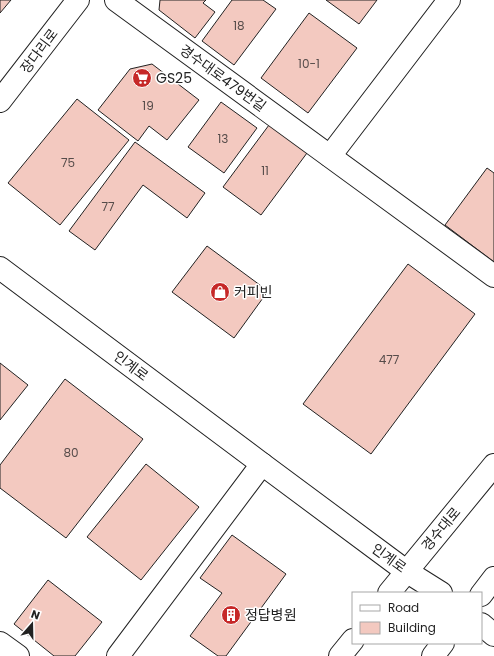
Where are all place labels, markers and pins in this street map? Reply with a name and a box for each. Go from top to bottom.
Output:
supermarket icon: GS25 [131,67,153,89]
place label: GS25 [156,68,192,88]
shop icon: 커피빈 [209,281,231,303]
place label: 커피빈 [234,282,273,302]
building icon: 정답병원 [220,604,242,626]
place label: 정답병원 [245,605,297,625]

